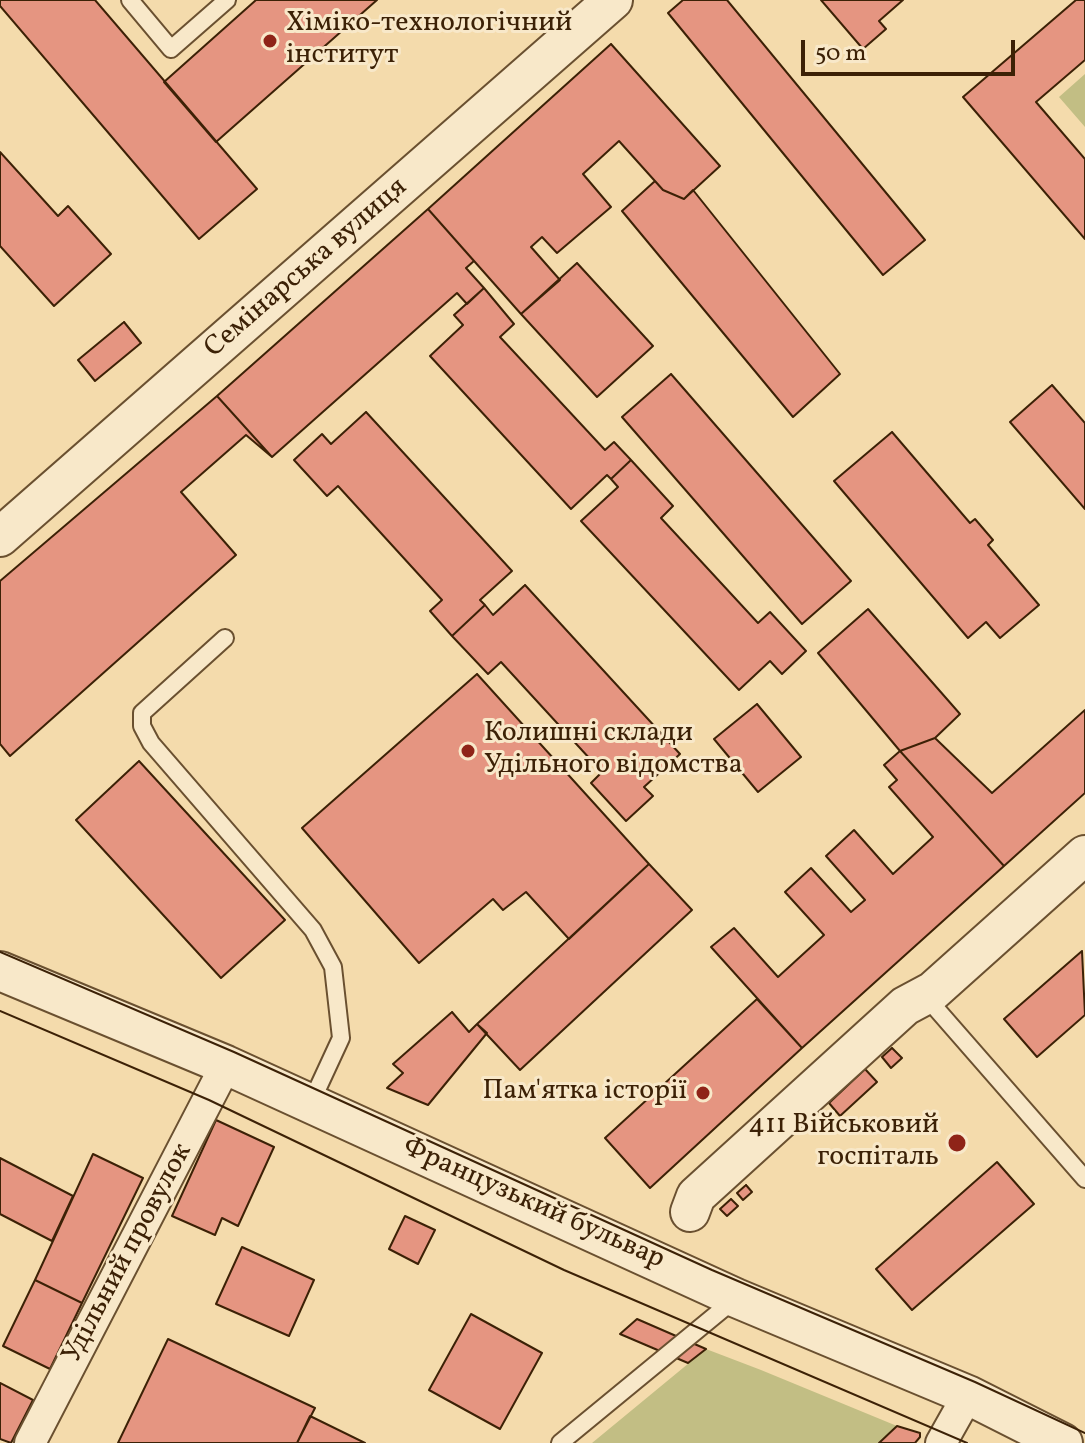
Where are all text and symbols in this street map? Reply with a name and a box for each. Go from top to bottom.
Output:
place label: Хіміко-технологічний інститут [286,8,572,74]
scale bar [805,24,1019,74]
marker: Хіміко-технологічний інститут [261,32,279,50]
text: 50 m [815,37,867,71]
street label: Семінарська вулиця [199,172,415,366]
place label: Колишні склади Удільного відомства [484,718,743,784]
marker: Колишні склади Удільного відомства [459,742,477,760]
place label: Пам'ятка історії [483,1076,687,1110]
marker: Пам'ятка історії [694,1084,712,1102]
place label: 411 Військовий госпіталь [748,1110,939,1176]
street label: Французький бульвар [397,1132,669,1278]
marker: 411 Військовий госпіталь [946,1132,968,1154]
street label: Удільний провулок [57,1138,201,1370]

